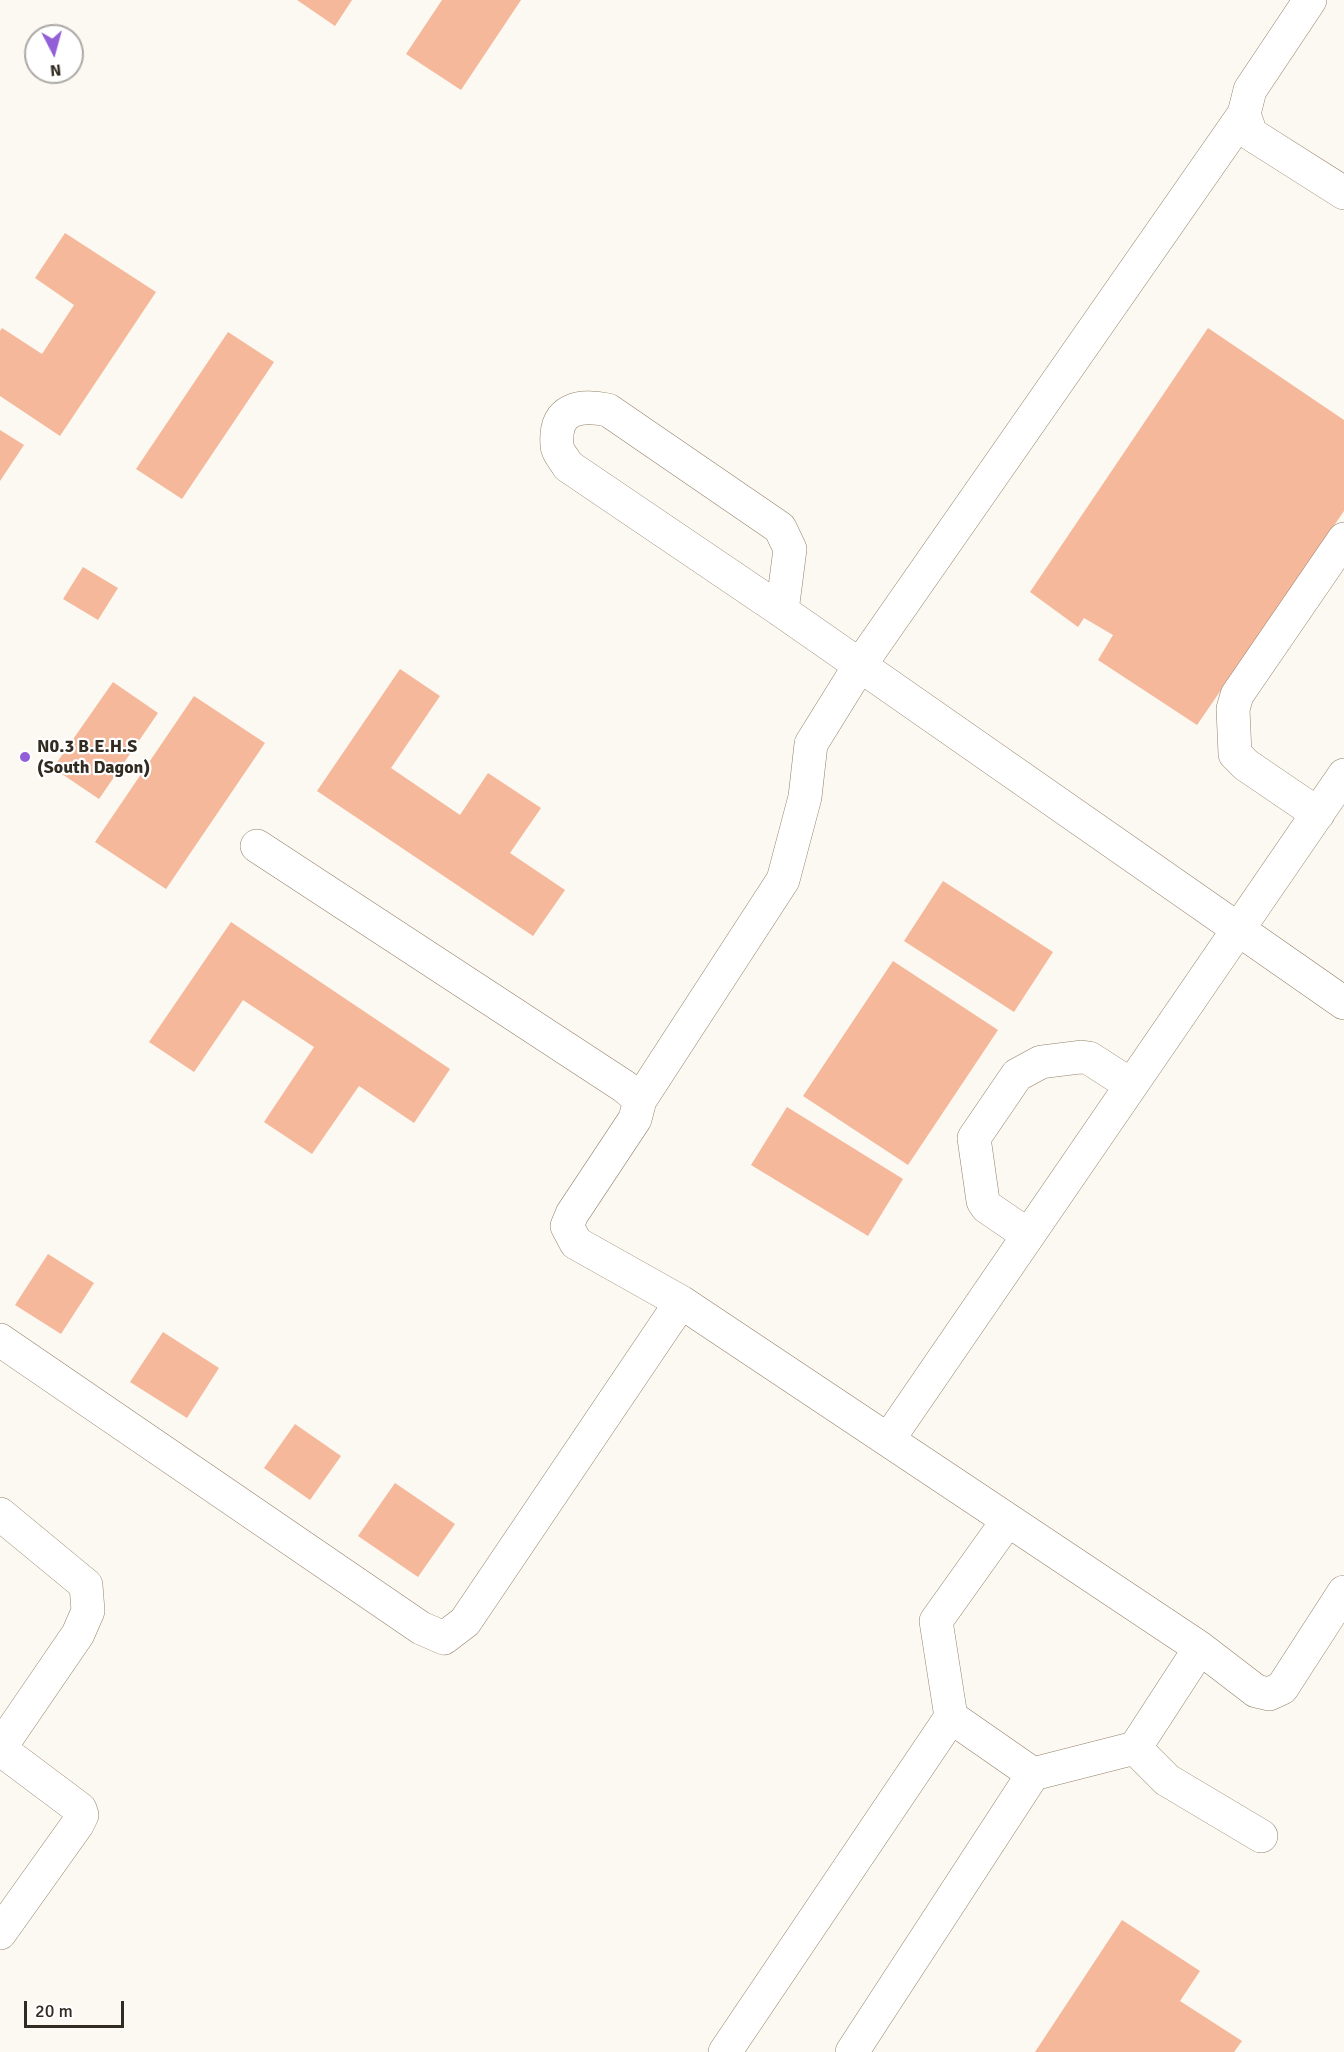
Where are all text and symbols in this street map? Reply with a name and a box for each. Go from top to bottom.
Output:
north arrow [24,24,84,84]
text: N [49,59,62,80]
place label: N0.3 B.E.H.S (South Dagon) [37,736,150,778]
marker: N0.3 B.E.H.S (South Dagon) [18,750,32,764]
scale bar [27,1989,128,2027]
text: 20 m [35,2000,73,2022]

